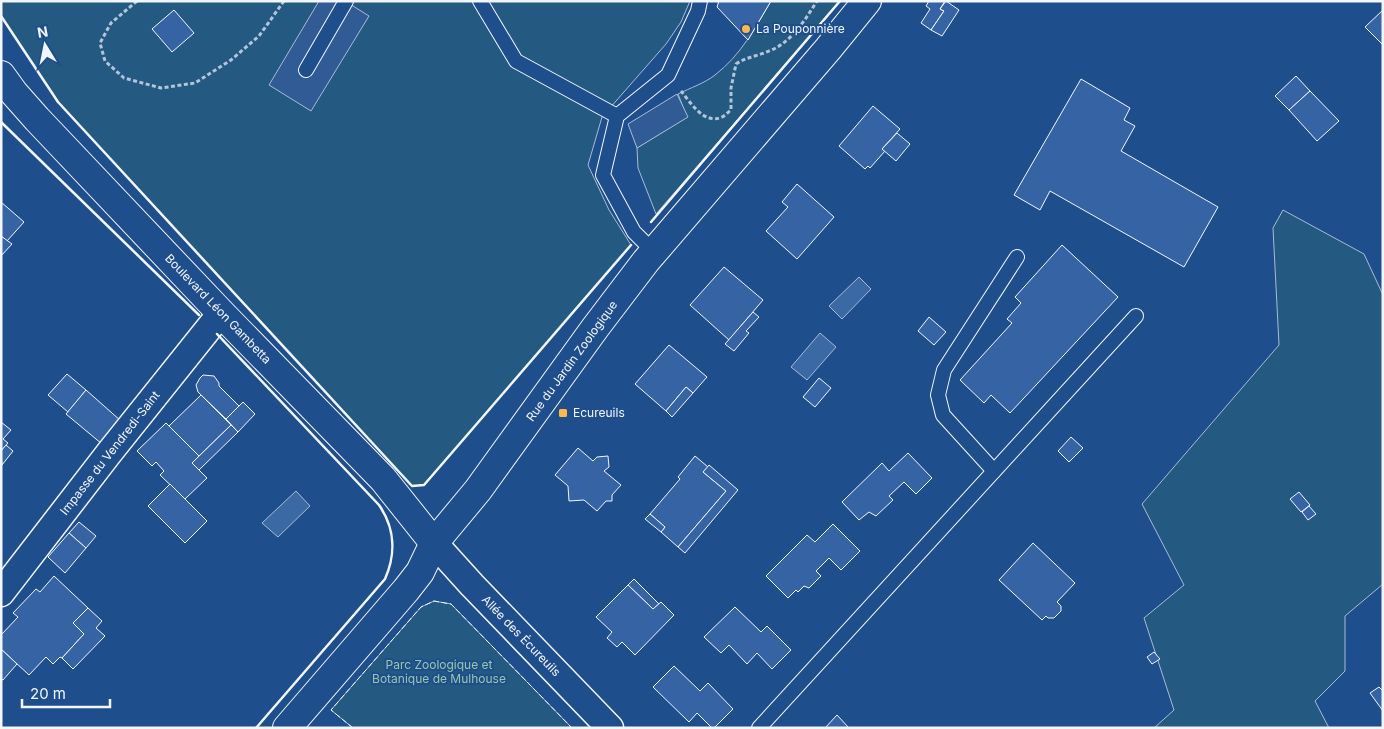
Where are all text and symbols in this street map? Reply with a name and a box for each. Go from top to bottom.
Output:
north arrow [20,20,70,70]
place label: La Pouponnière [756,21,845,36]
text: N [36,22,49,41]
marker: La Pouponnière [740,23,752,35]
street label: Boulevard Léon Gambetta [162,251,275,367]
street label: Rue du Jardin Zoologique [523,297,620,424]
street label: Impasse du Vendredi-Saint [56,388,163,518]
place label: Ecureuils [573,405,625,420]
marker: Ecureuils [557,407,569,419]
street label: Allée des Écureuils [479,592,564,679]
park label: Parc Zoologique et Botanique de Mulhouse [372,657,506,686]
scale bar [22,676,110,708]
text: 20 m [30,684,66,703]

